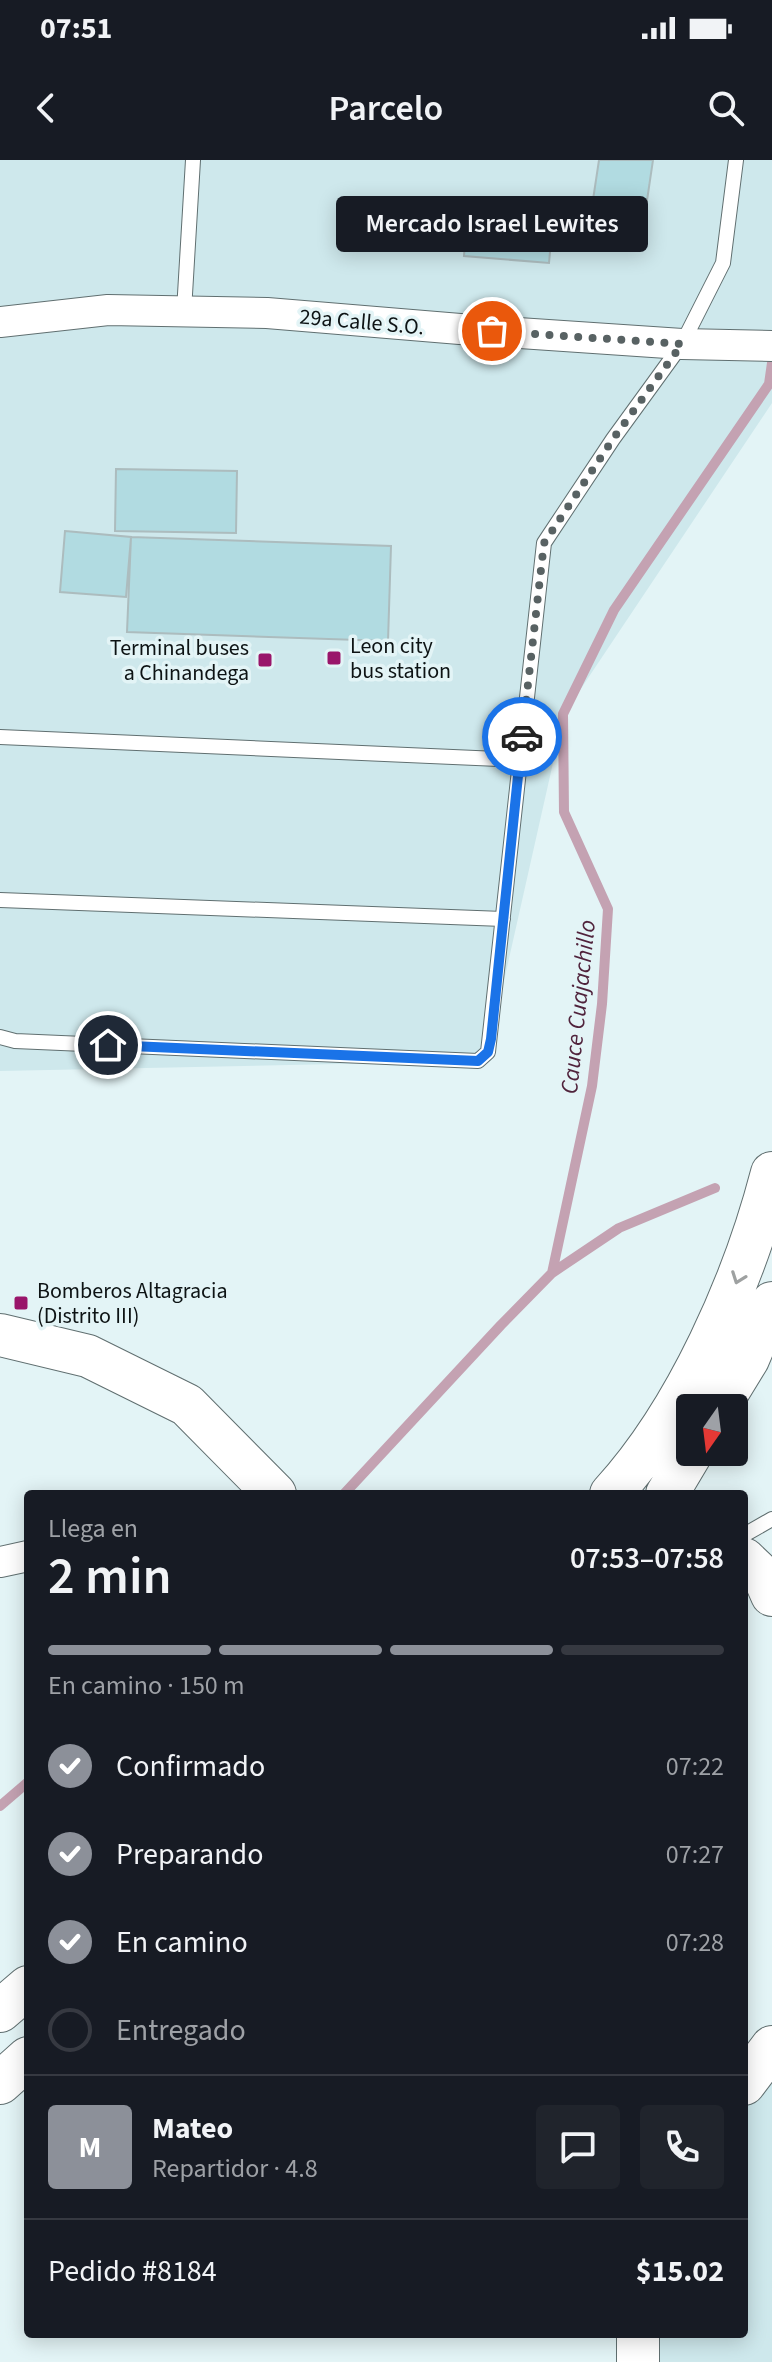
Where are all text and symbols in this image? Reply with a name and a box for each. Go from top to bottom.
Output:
text: 07:51 [40,7,112,50]
text: Parcelo [329,83,443,134]
icon: back [24,86,68,130]
icon: search [704,86,748,130]
callout: Mercado Israel Lewites [336,195,648,251]
text: Mercado Israel Lewites [365,205,619,242]
pin [458,297,526,365]
street label: 29a Calle S.O. [298,301,425,343]
icon: bag [470,309,514,353]
place label: Leon city bus station [350,630,451,687]
place label: Terminal buses a Chinandega [110,632,249,689]
marker: Leon city bus station [325,649,343,667]
marker: Terminal buses a Chinandega [256,651,274,669]
courier [482,697,562,777]
icon: car [500,715,544,759]
water label: Cauce Cuajachillo [552,918,605,1096]
pin [74,1011,142,1079]
icon: home [86,1023,130,1067]
one-way arrow [731,1270,747,1284]
place label: Bomberos Altagracia (Distrito III) [37,1275,228,1332]
marker: Bomberos Altagracia (Distrito III) [12,1294,30,1312]
north arrow [676,1394,748,1466]
map controls [676,1394,748,1466]
text: Llega en [48,1510,138,1547]
text: 07:53–07:58 [570,1537,724,1580]
text: 2 min [48,1540,172,1614]
text: En camino · 150 m [48,1667,244,1704]
icon: check [48,1744,92,1788]
text: Confirmado [116,1745,265,1788]
text: 07:22 [666,1748,724,1785]
icon: check [48,1832,92,1876]
text: Preparando [116,1833,263,1876]
text: 07:27 [666,1836,724,1873]
icon: check [48,1920,92,1964]
text: En camino [116,1921,248,1964]
text: 07:28 [666,1924,724,1961]
text: Entregado [116,2009,246,2052]
button: chat [536,2105,620,2189]
button: phone [640,2105,724,2189]
text: Mateo [152,2107,233,2150]
text: M [79,2126,101,2169]
text: Repartidor · 4.8 [152,2150,318,2187]
text: Pedido #8184 [48,2250,217,2293]
text: $15.02 [636,2250,724,2293]

